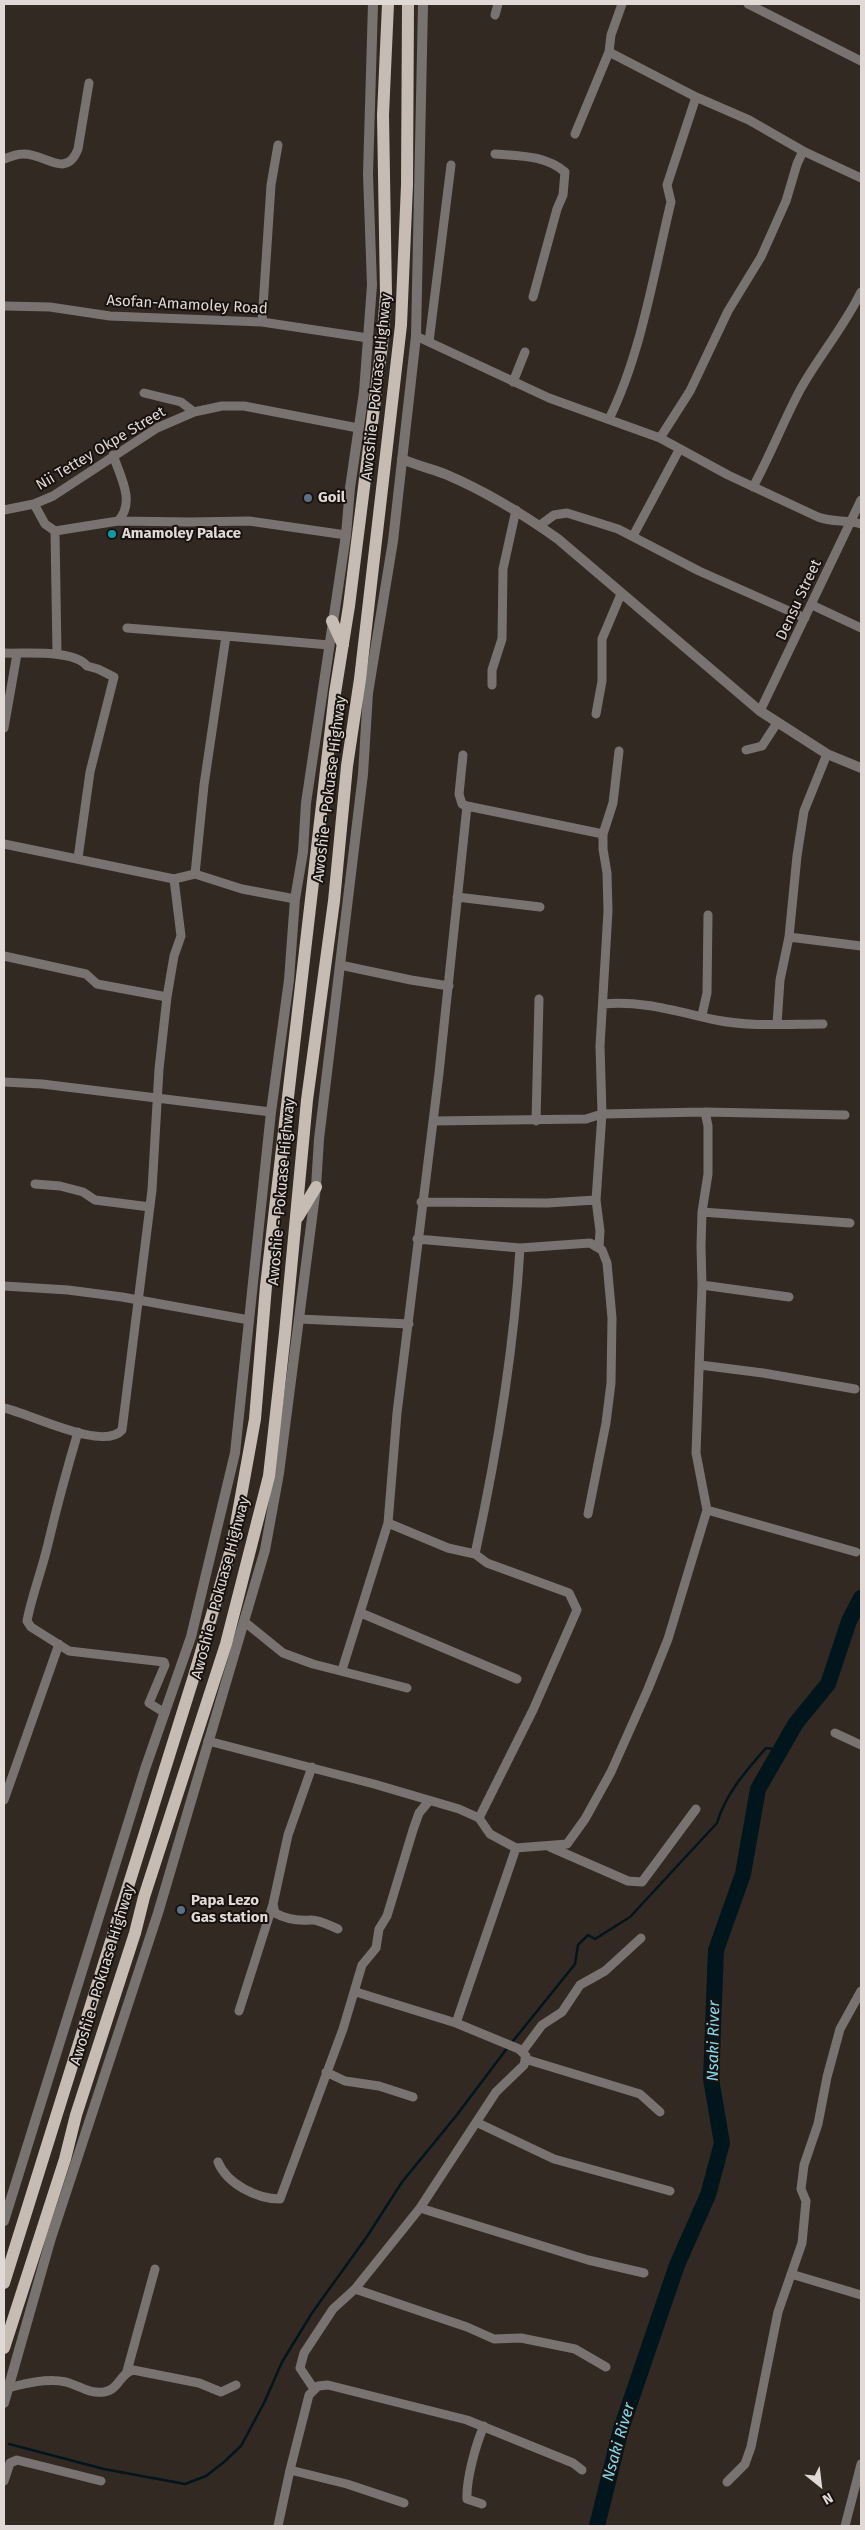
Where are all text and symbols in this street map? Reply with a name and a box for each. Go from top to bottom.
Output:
street label: Asofan-Amamoley Road [106,292,268,318]
street label: Awoshie - Pokuase Highway [358,293,396,481]
street label: Nii Tettey Okpe Street [33,403,169,495]
place label: Goil [318,489,345,507]
marker: Goil [302,492,314,504]
place label: Amamoley Palace [122,525,241,543]
marker: Amamoley Palace [106,528,118,540]
street label: Densu Street [772,557,826,643]
street label: Awoshie - Pokuase Highway [310,695,350,883]
street label: Awoshie - Pokuase Highway [265,1098,299,1286]
street label: Awoshie - Pokuase Highway [188,1495,254,1681]
street label: Awoshie - Pokuase Highway [67,1883,139,2067]
place label: Papa Lezo Gas station [191,1892,268,1927]
marker: Papa Lezo Gas station [175,1904,187,1916]
water label: Nsaki River [704,2000,724,2082]
water label: Nsaki River [599,2401,639,2483]
north arrow [795,2460,845,2510]
text: N [819,2489,836,2508]

